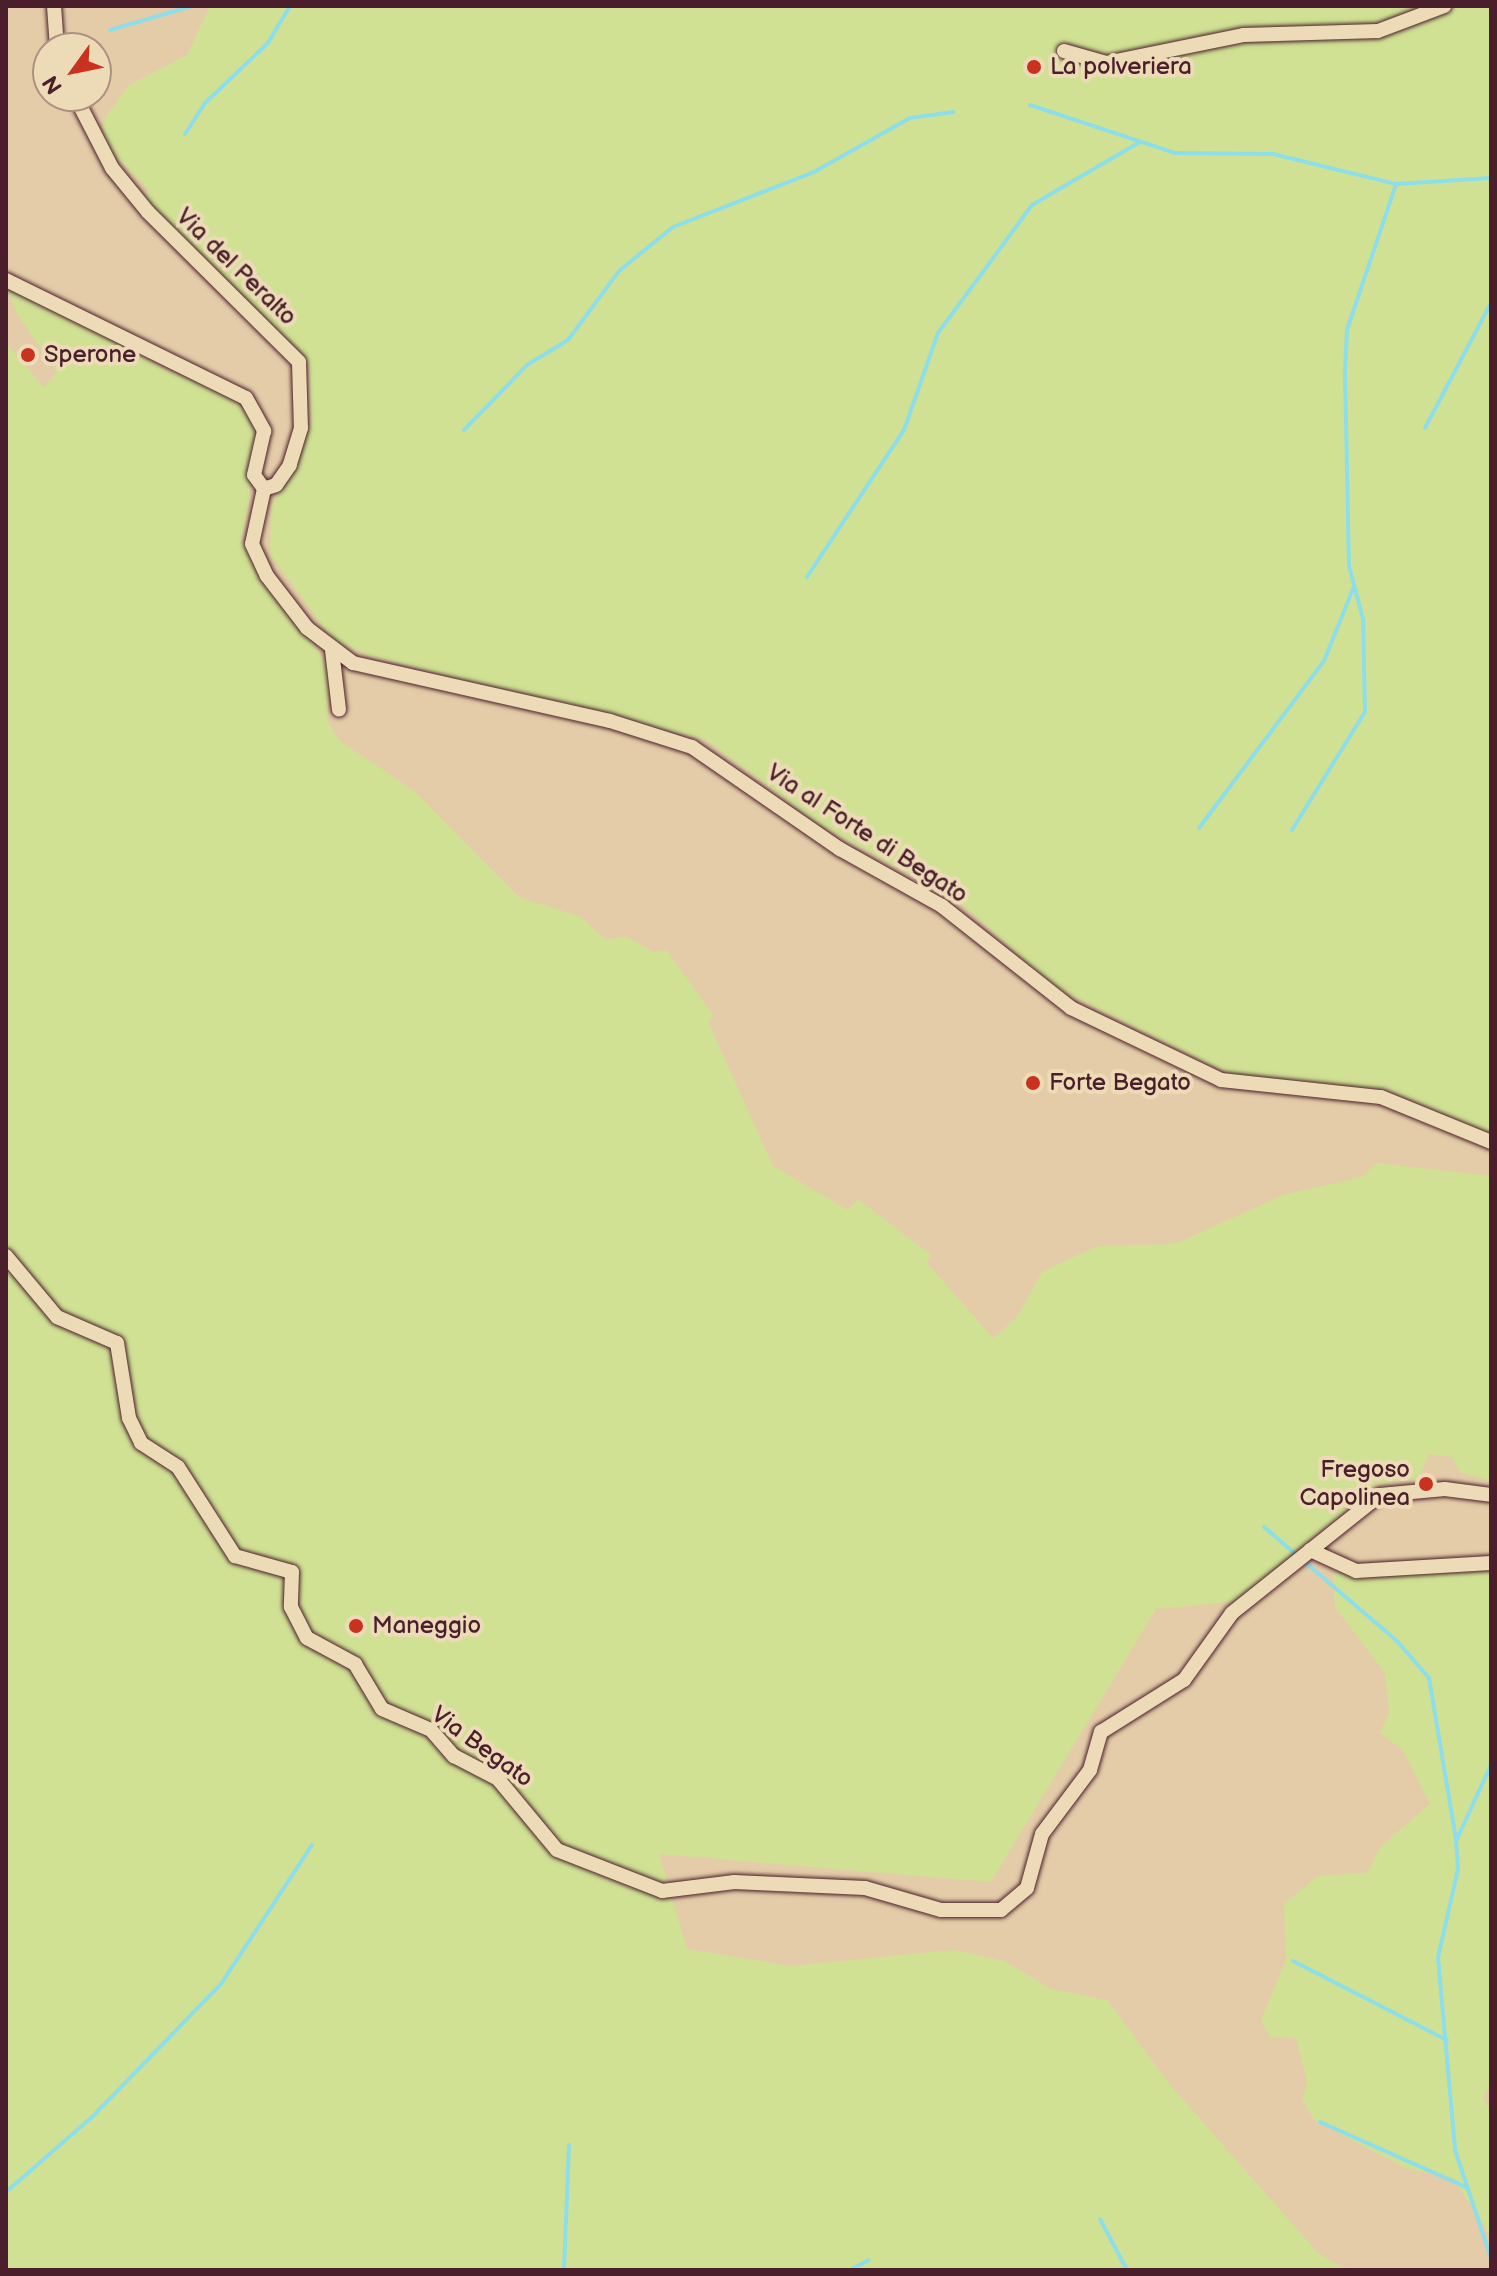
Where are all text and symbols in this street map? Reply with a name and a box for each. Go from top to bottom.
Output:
north arrow [32,32,112,112]
place label: La polveriera [1050,53,1192,81]
marker: La polveriera [1025,58,1043,76]
text: N [37,70,69,99]
street label: Via del Peralto [170,202,302,332]
place label: Sperone [44,341,136,369]
marker: Sperone [19,346,37,364]
street label: Via al Forte di Begato [761,758,973,910]
place label: Forte Begato [1049,1069,1191,1097]
marker: Forte Begato [1024,1074,1042,1092]
place label: Fregoso Capolinea [1299,1456,1410,1512]
marker: Fregoso Capolinea [1417,1475,1435,1493]
place label: Maneggio [372,1612,481,1640]
marker: Maneggio [347,1617,365,1635]
street label: Via Begato [425,1700,539,1794]

